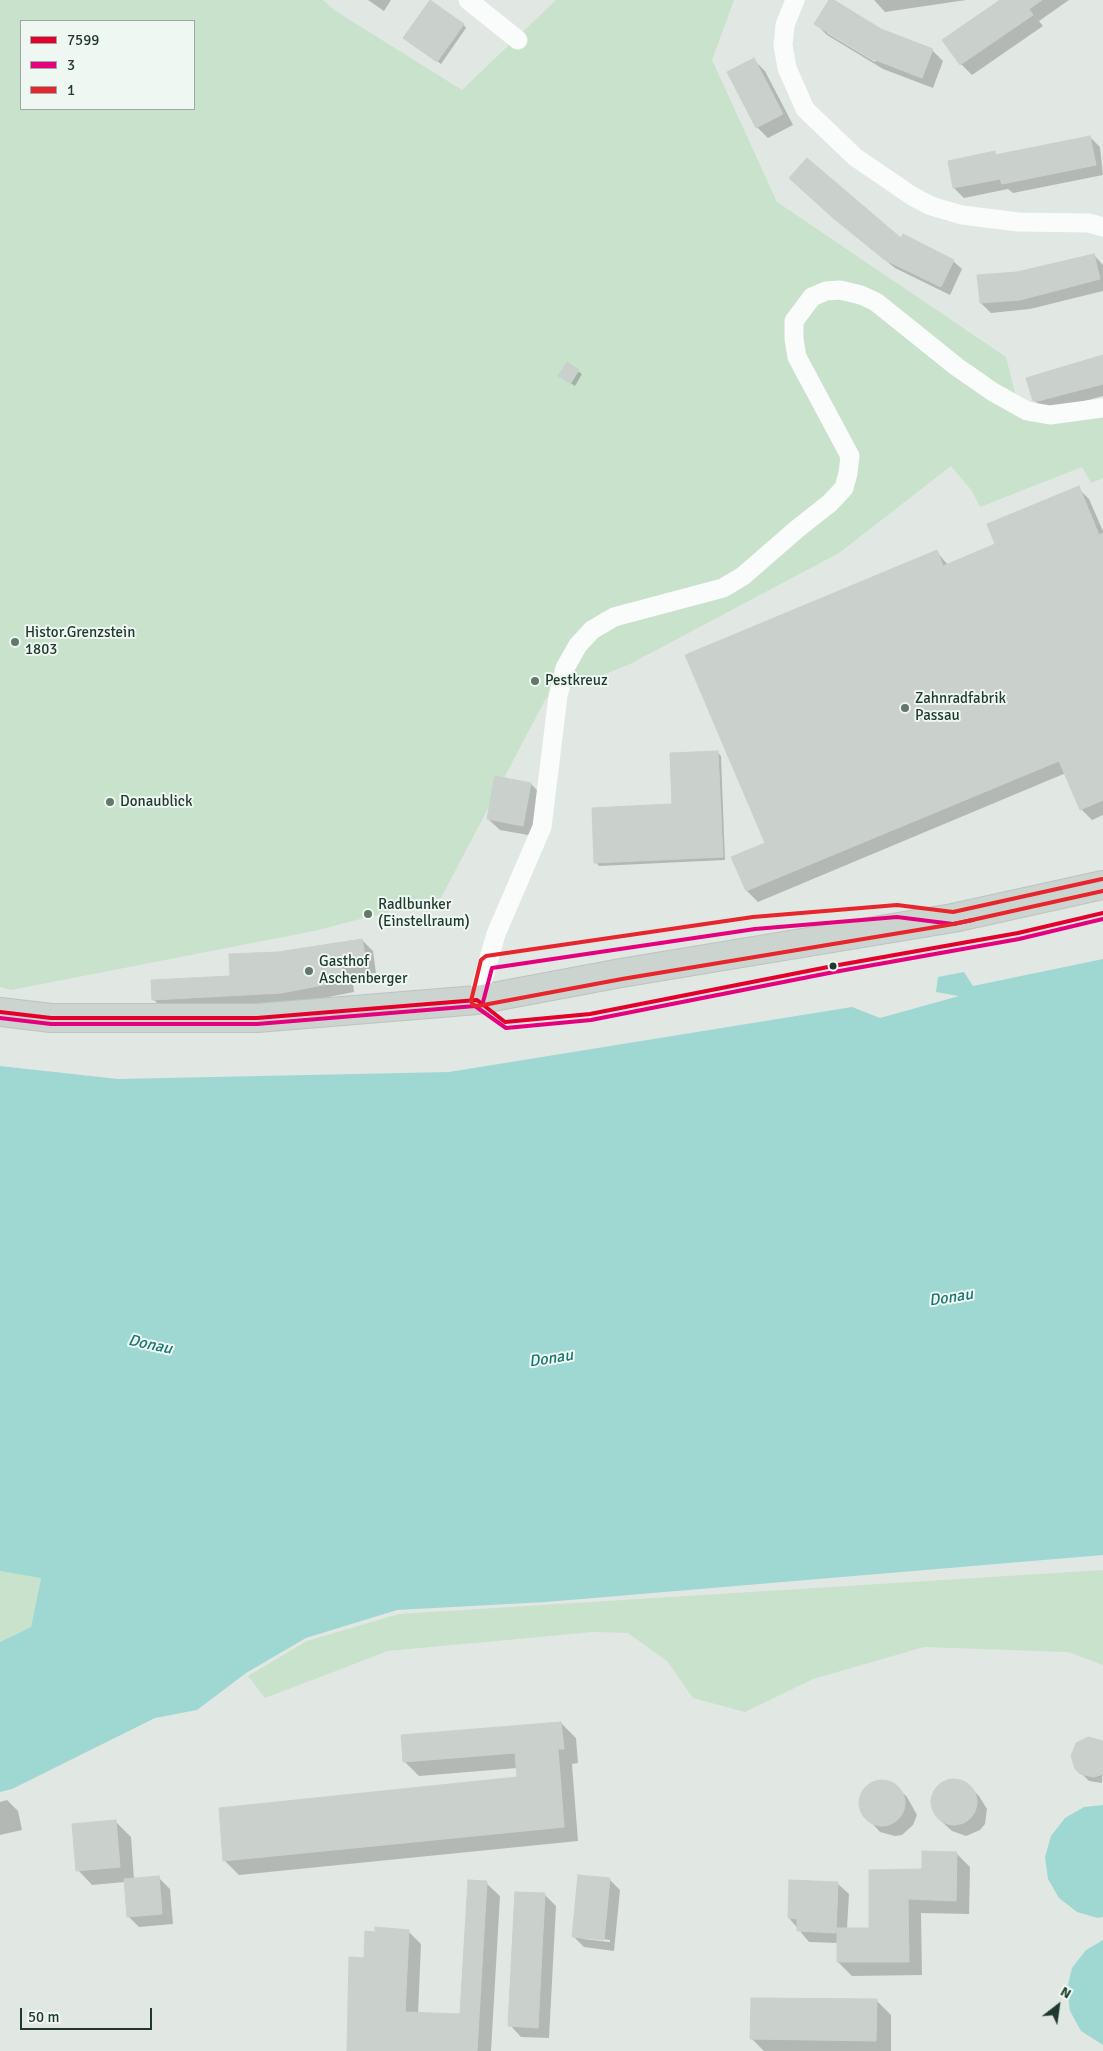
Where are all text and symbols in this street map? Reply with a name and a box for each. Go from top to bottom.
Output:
legend [20,20,195,110]
text: 7599 [67,31,99,49]
text: 3 [67,56,75,74]
text: 1 [67,81,75,99]
place label: Histor.Grenzstein 1803 [25,624,135,659]
marker: Histor.Grenzstein 1803 [9,636,21,648]
place label: Pestkreuz [545,672,608,690]
marker: Pestkreuz [529,675,541,687]
place label: Zahnradfabrik Passau [915,690,1006,725]
marker: Zahnradfabrik Passau [899,702,911,714]
place label: Donaublick [120,793,192,811]
marker: Donaublick [104,796,116,808]
place label: Radlbunker (Einstellraum) [378,896,470,931]
marker: Radlbunker (Einstellraum) [362,908,374,920]
place label: Gasthof Aschenberger [319,953,407,988]
unlabelled marker [828,961,838,971]
marker: Gasthof Aschenberger [303,965,315,977]
water label: Donau [928,1285,974,1311]
water label: Donau [126,1331,174,1359]
water label: Donau [528,1346,574,1372]
north arrow [1033,1981,1083,2031]
text: N [1057,1983,1074,2002]
scale bar [22,1998,155,2030]
text: 50 m [28,2008,59,2026]

